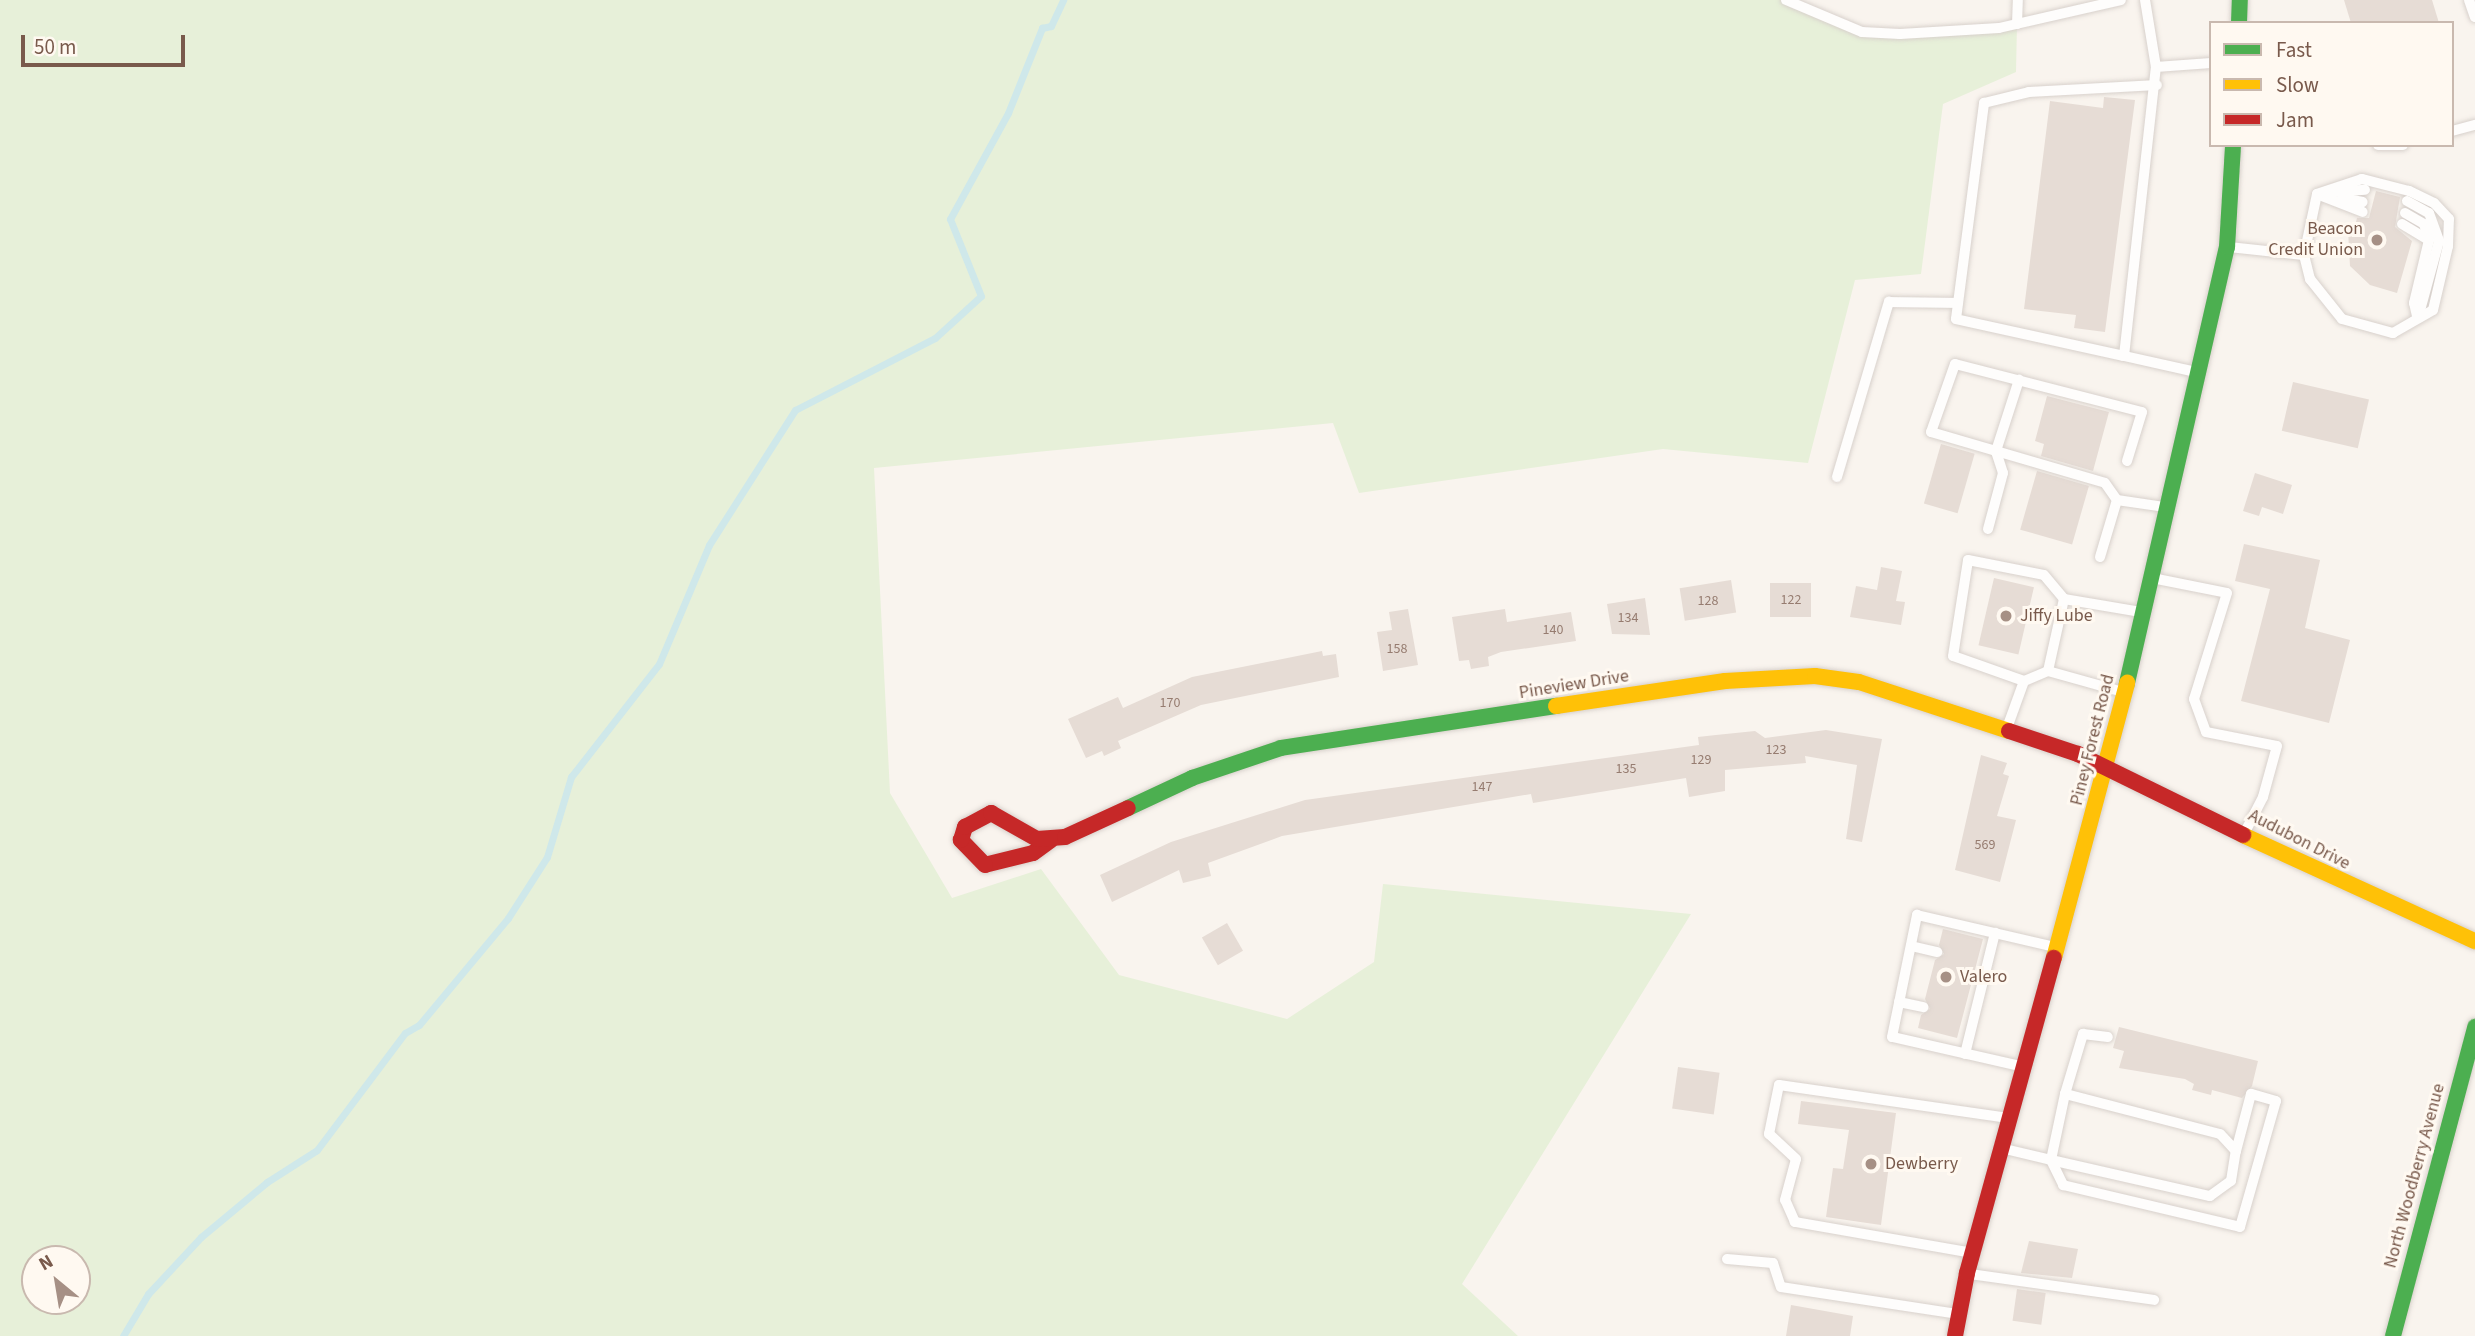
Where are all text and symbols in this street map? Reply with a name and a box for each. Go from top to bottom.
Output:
scale bar [24,21,189,65]
legend [2209,21,2454,147]
text: 50 m [34,32,76,62]
text: Fast [2276,35,2312,65]
text: Slow [2276,70,2319,100]
text: Jam [2276,105,2314,135]
place label: Beacon Credit Union [2268,219,2363,262]
marker: Beacon Credit Union [2369,232,2385,248]
house number: 122 [1781,592,1801,608]
house number: 128 [1698,593,1718,609]
place label: Jiffy Lube [2020,605,2093,627]
marker: Jiffy Lube [1998,608,2014,624]
house number: 134 [1618,610,1638,626]
house number: 140 [1543,622,1563,638]
house number: 158 [1387,641,1407,657]
street label: Pineview Drive [1518,666,1630,704]
street label: Piney Forest Road [2066,672,2120,808]
house number: 170 [1160,695,1180,711]
house number: 123 [1766,742,1786,758]
house number: 129 [1691,752,1711,768]
house number: 135 [1616,761,1636,777]
house number: 147 [1472,779,1492,795]
street label: Audubon Drive [2244,805,2354,875]
house number: 569 [1975,837,1995,853]
place label: Valero [1960,966,2007,988]
marker: Valero [1938,969,1954,985]
street label: North Woodberry Avenue [2380,1081,2450,1271]
place label: Dewberry [1885,1153,1958,1175]
marker: Dewberry [1863,1156,1879,1172]
north arrow [21,1245,91,1315]
text: N [34,1248,58,1278]

